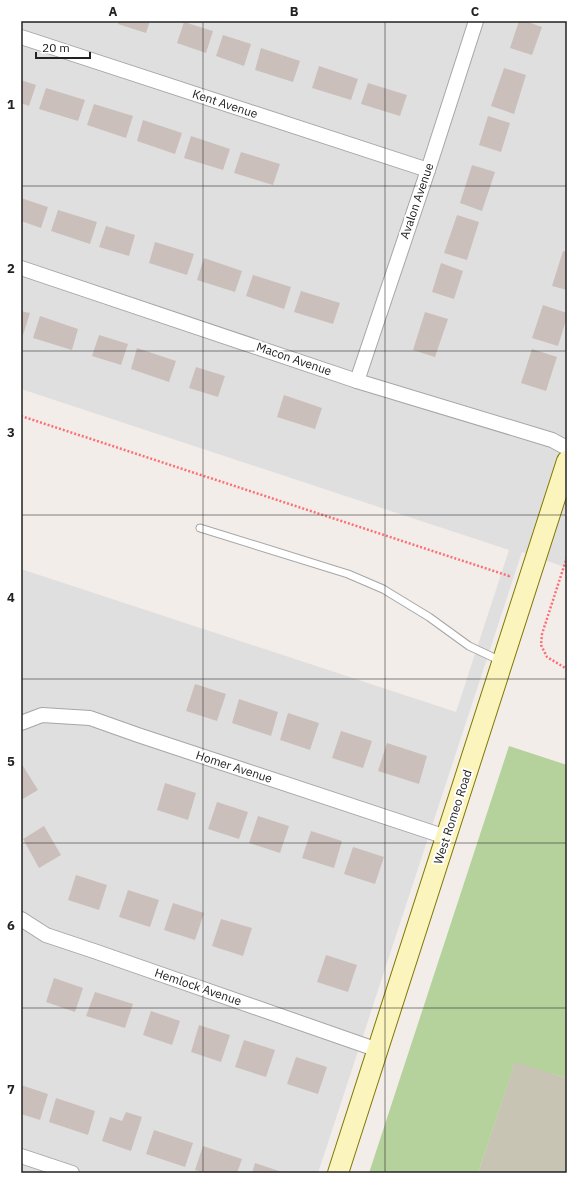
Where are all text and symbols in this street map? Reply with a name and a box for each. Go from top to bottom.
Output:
text: A [109,3,118,20]
text: B [290,3,299,20]
text: C [471,3,480,20]
scale bar [36,34,90,60]
text: 20 m [42,40,70,55]
street label: Kent Avenue [191,86,260,121]
text: 1 [7,96,15,113]
street label: Avalon Avenue [397,160,437,241]
text: 2 [7,260,15,277]
street label: Macon Avenue [255,339,334,379]
text: 3 [7,424,15,441]
text: 4 [7,589,15,606]
street label: Homer Avenue [194,747,275,786]
text: 5 [7,753,15,770]
street label: West Romeo Road [430,768,475,866]
text: 6 [7,917,15,934]
street label: Hemlock Avenue [153,965,244,1009]
text: 7 [7,1081,15,1098]

